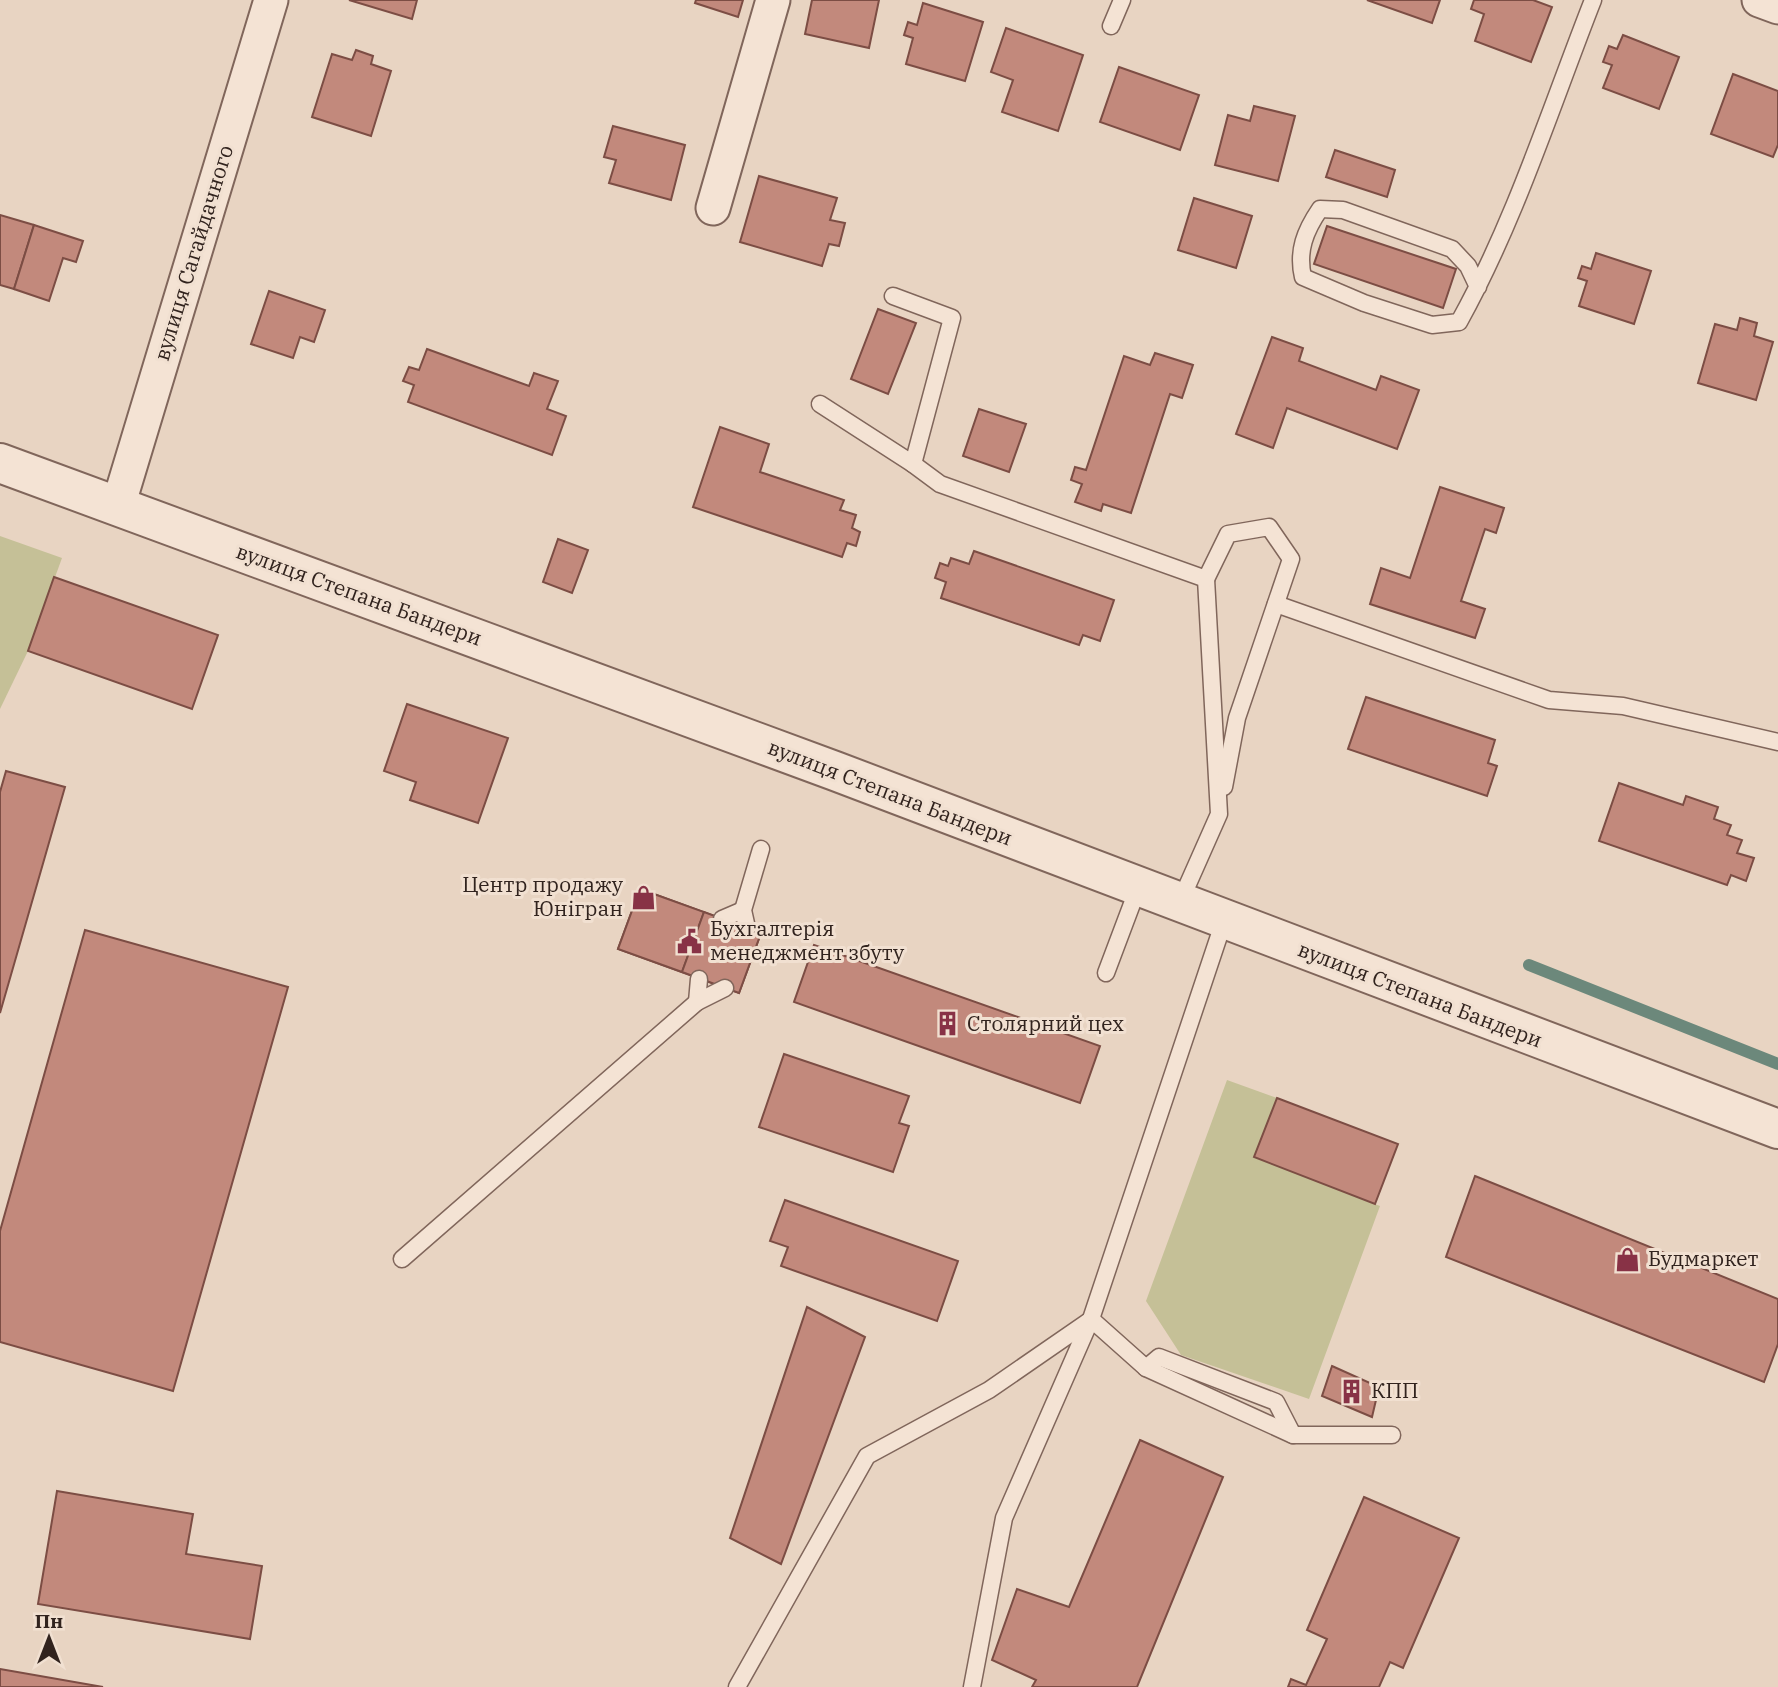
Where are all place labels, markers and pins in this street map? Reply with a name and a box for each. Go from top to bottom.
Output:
place label: Центр продажу Юнігран [462,870,624,922]
shop icon: Центр продажу Юнігран [629,883,657,911]
place label: Бухгалтерія менеджмент збуту [710,914,905,966]
public building icon: Бухгалтерія менеджмент збуту [676,927,704,955]
place label: Столярний цех [967,1009,1124,1037]
building icon: Столярний цех [933,1010,961,1038]
place label: Будмаркет [1648,1244,1758,1272]
shop icon: Будмаркет [1614,1245,1642,1273]
place label: КПП [1371,1376,1418,1404]
building icon: КПП [1337,1377,1365,1405]

